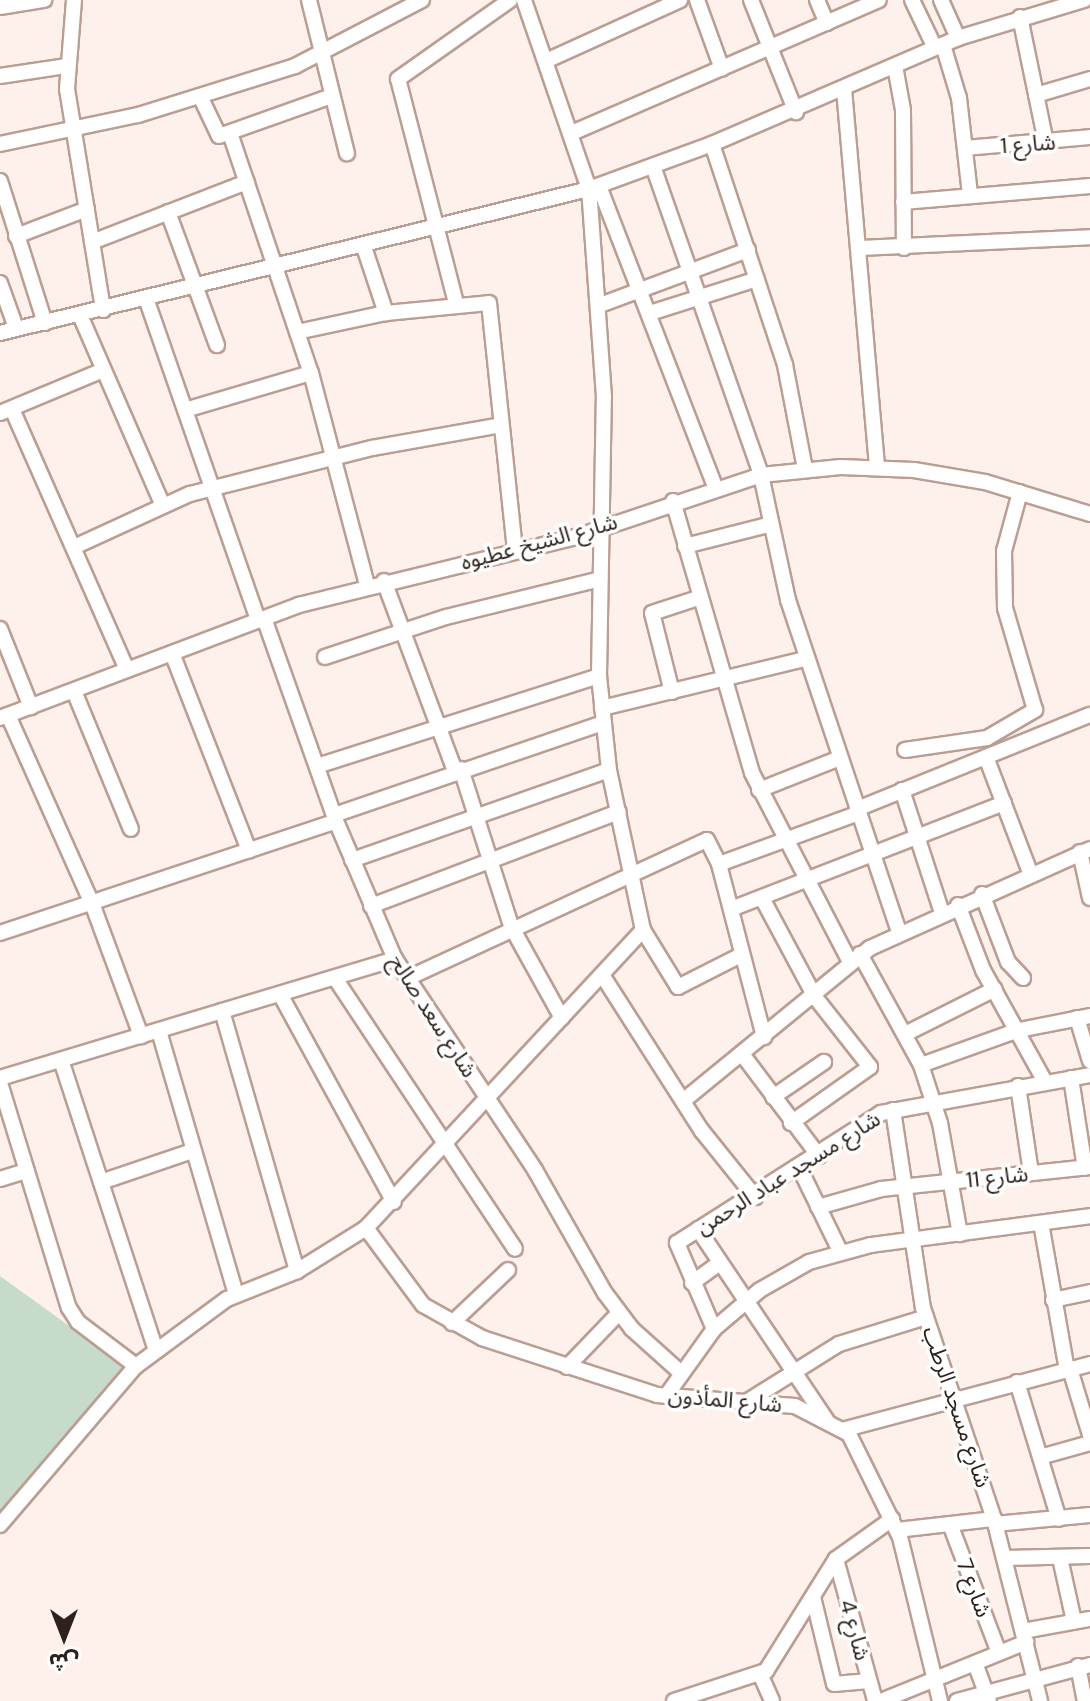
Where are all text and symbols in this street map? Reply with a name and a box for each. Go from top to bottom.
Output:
street label: شارع 1 [999,129,1057,159]
street label: شارع الشيخ عطيوه [458,508,620,576]
street label: شارع سعد صالح [383,950,483,1082]
street label: شارع مسجد عباد الرحمن [691,1106,885,1240]
street label: شارع 11 [965,1161,1029,1193]
street label: شارع مسجد الرطب [917,1323,997,1491]
street label: شارع المأذون [667,1382,783,1418]
street label: شارع 7 [951,1555,997,1621]
north arrow [24,1597,104,1677]
street label: شارع 4 [834,1597,876,1663]
text: ش [49,1647,79,1676]

